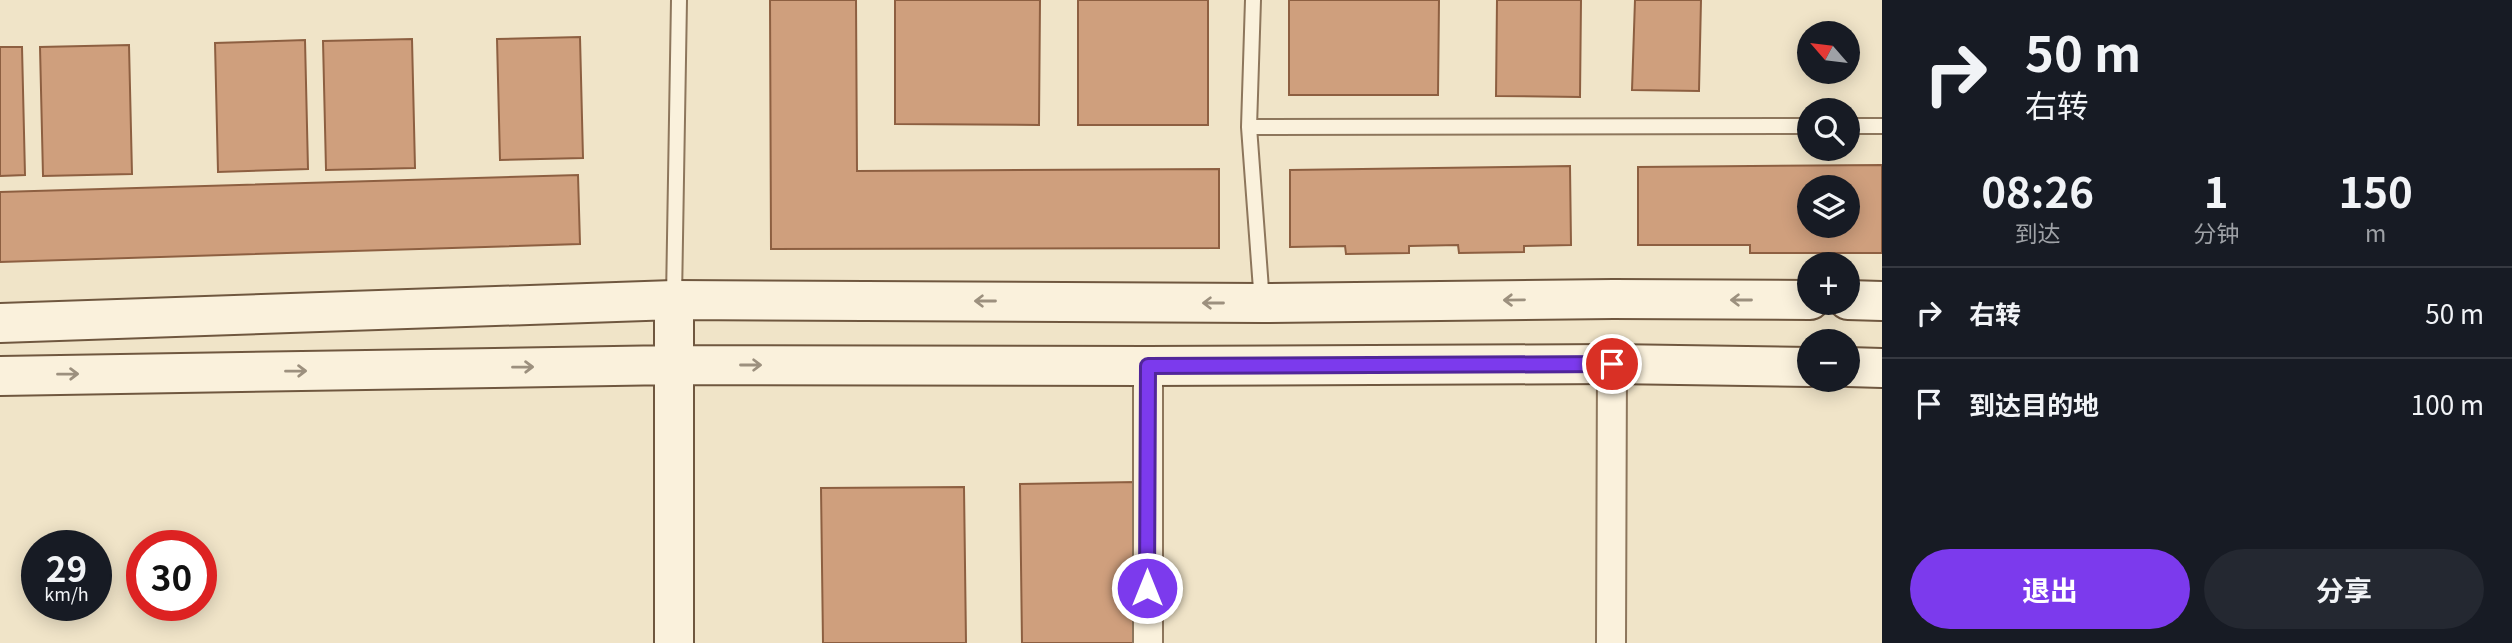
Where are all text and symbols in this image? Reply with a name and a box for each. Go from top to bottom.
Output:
text: 50 m [2025,15,2141,86]
north arrow [1797,21,1860,84]
map controls [1797,21,1860,392]
icon: right [1910,28,2001,119]
text: 右转 [2025,81,2089,127]
button: search [1797,98,1860,161]
text: 08:26 [1981,159,2094,220]
text: 1 [2204,159,2229,220]
text: 150 [2338,159,2413,220]
button: layers [1797,175,1860,238]
text: 到达 [2015,215,2061,249]
text: 分钟 [2193,215,2239,249]
text: m [2365,215,2386,249]
button: + [1797,252,1860,315]
one-way arrow [1503,293,1526,307]
one-way arrow [1730,293,1753,307]
one-way arrow [974,294,997,308]
icon: right [1910,294,1948,332]
text: 右转 [1969,294,2021,331]
text: 50 m [2425,294,2484,331]
one-way arrow [1202,296,1225,309]
button: − [1797,329,1860,392]
pin [1582,334,1642,394]
icon: arrive [1593,345,1631,383]
one-way arrow [739,358,762,372]
one-way arrow [511,360,534,374]
one-way arrow [284,364,307,378]
one-way arrow [56,368,79,381]
icon: arrive [1910,385,1948,423]
text: 到达目的地 [1969,385,2099,422]
text: 100 m [2411,385,2484,422]
speed limit sign: 30 [126,530,217,621]
text: 29 [46,541,87,592]
button: 退出 [1910,549,2190,629]
button: 分享 [2204,549,2484,629]
position arrow [1110,551,1184,625]
text: km/h [44,580,89,606]

